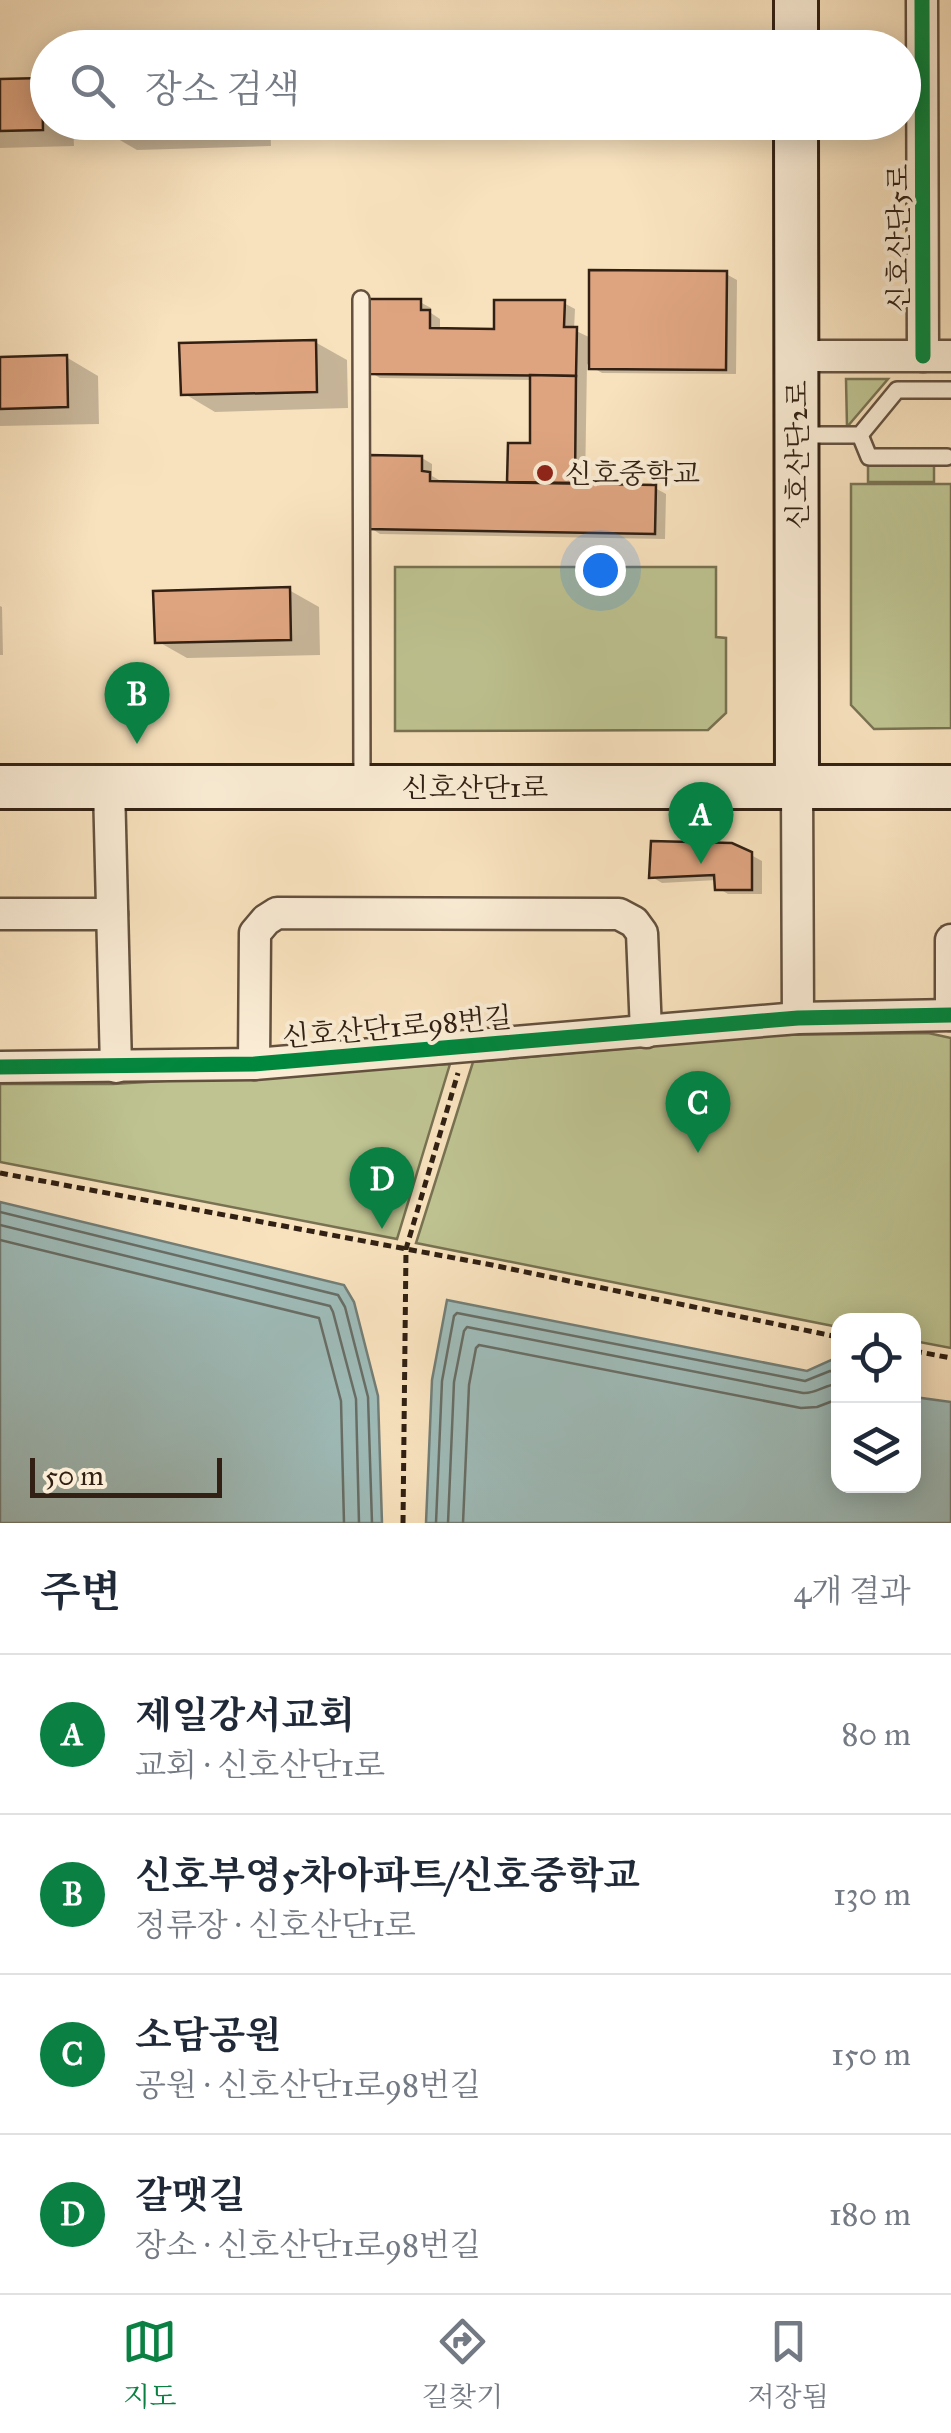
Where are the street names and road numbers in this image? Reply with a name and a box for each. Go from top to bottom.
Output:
street label: 신호산단5로 [881,164,916,312]
street label: 신호산단2로 [780,380,815,530]
street label: 신호산단1로 [402,770,548,805]
street label: 신호산단1로98번길 [281,1000,513,1054]

